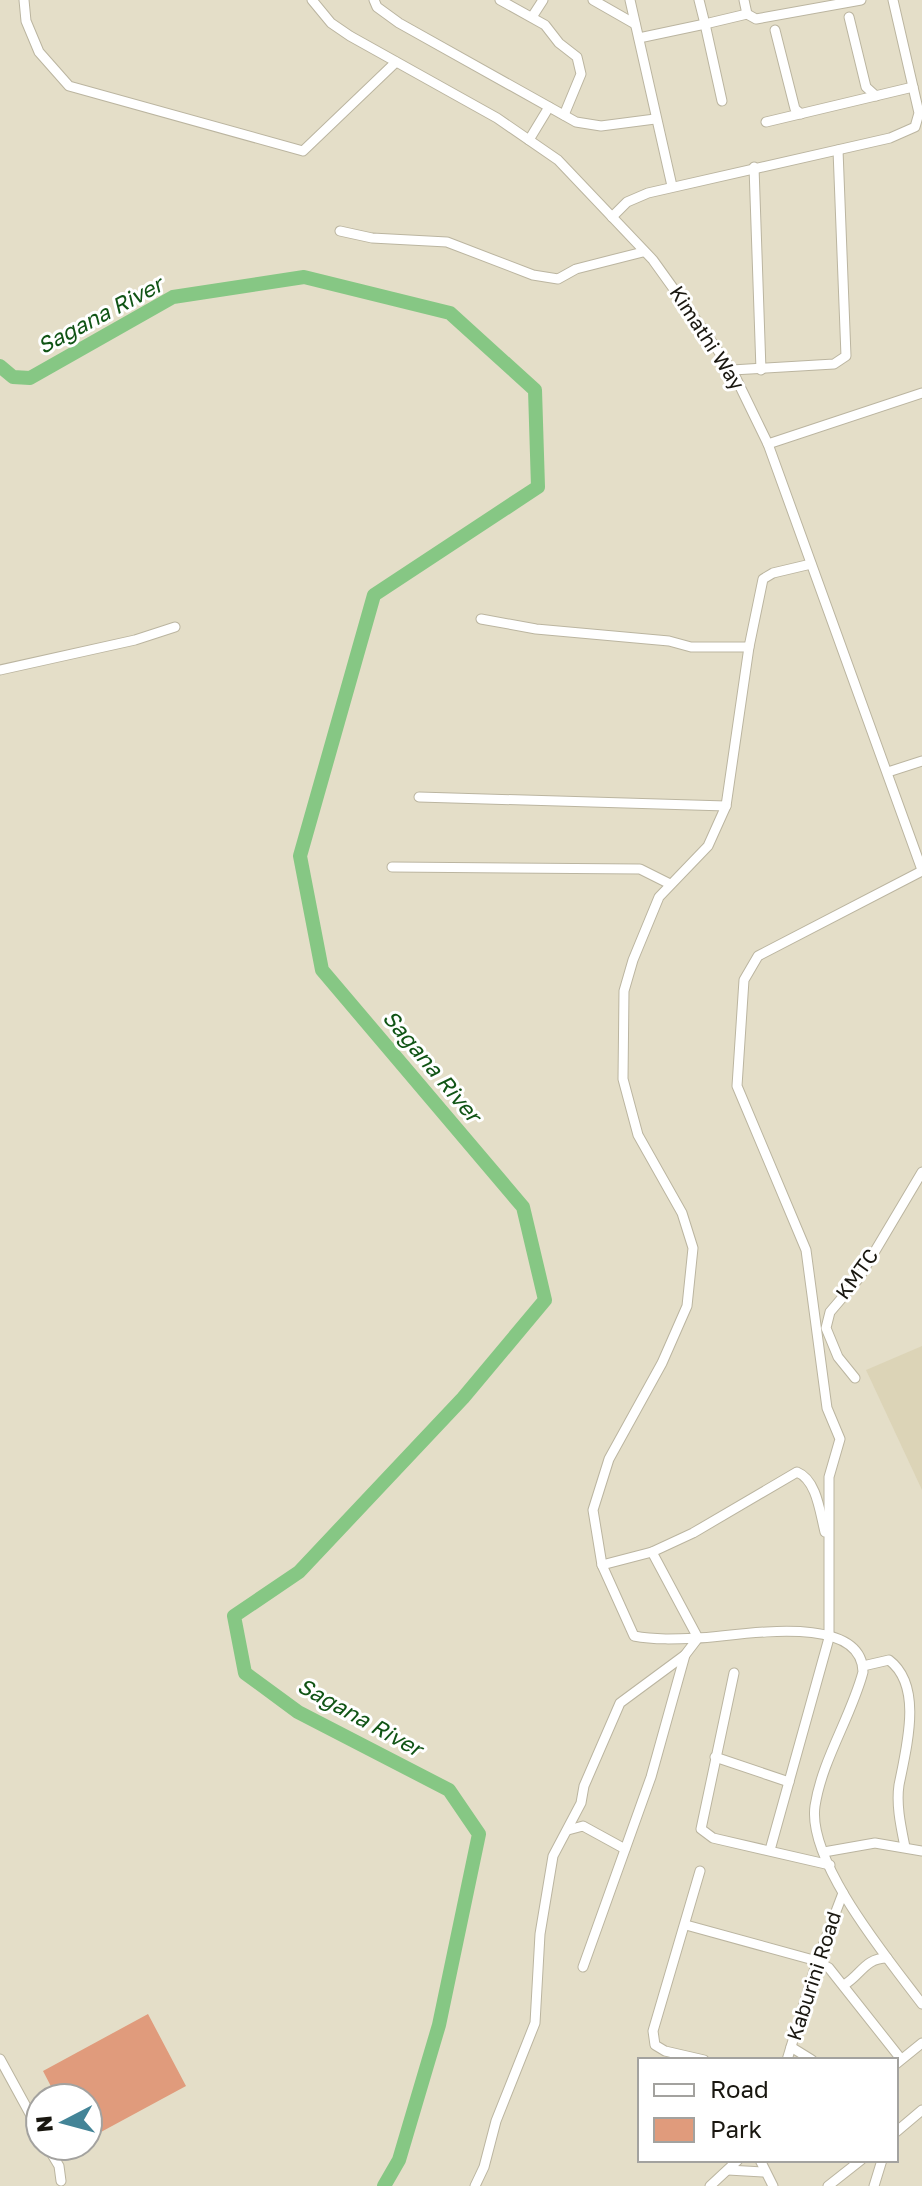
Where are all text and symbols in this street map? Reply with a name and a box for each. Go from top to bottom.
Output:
water label: Sagana River [32,269,170,359]
street label: Kimathi Way [665,281,750,394]
water label: Sagana River [378,1004,489,1130]
street label: KMTC [830,1243,883,1303]
water label: Sagana River [293,1671,430,1763]
street label: Kaburini Road [781,1908,845,2043]
legend [638,2058,898,2162]
text: Road [710,2074,769,2103]
north arrow [24,2082,104,2162]
text: N [29,2114,58,2134]
text: Park [710,2114,762,2143]

